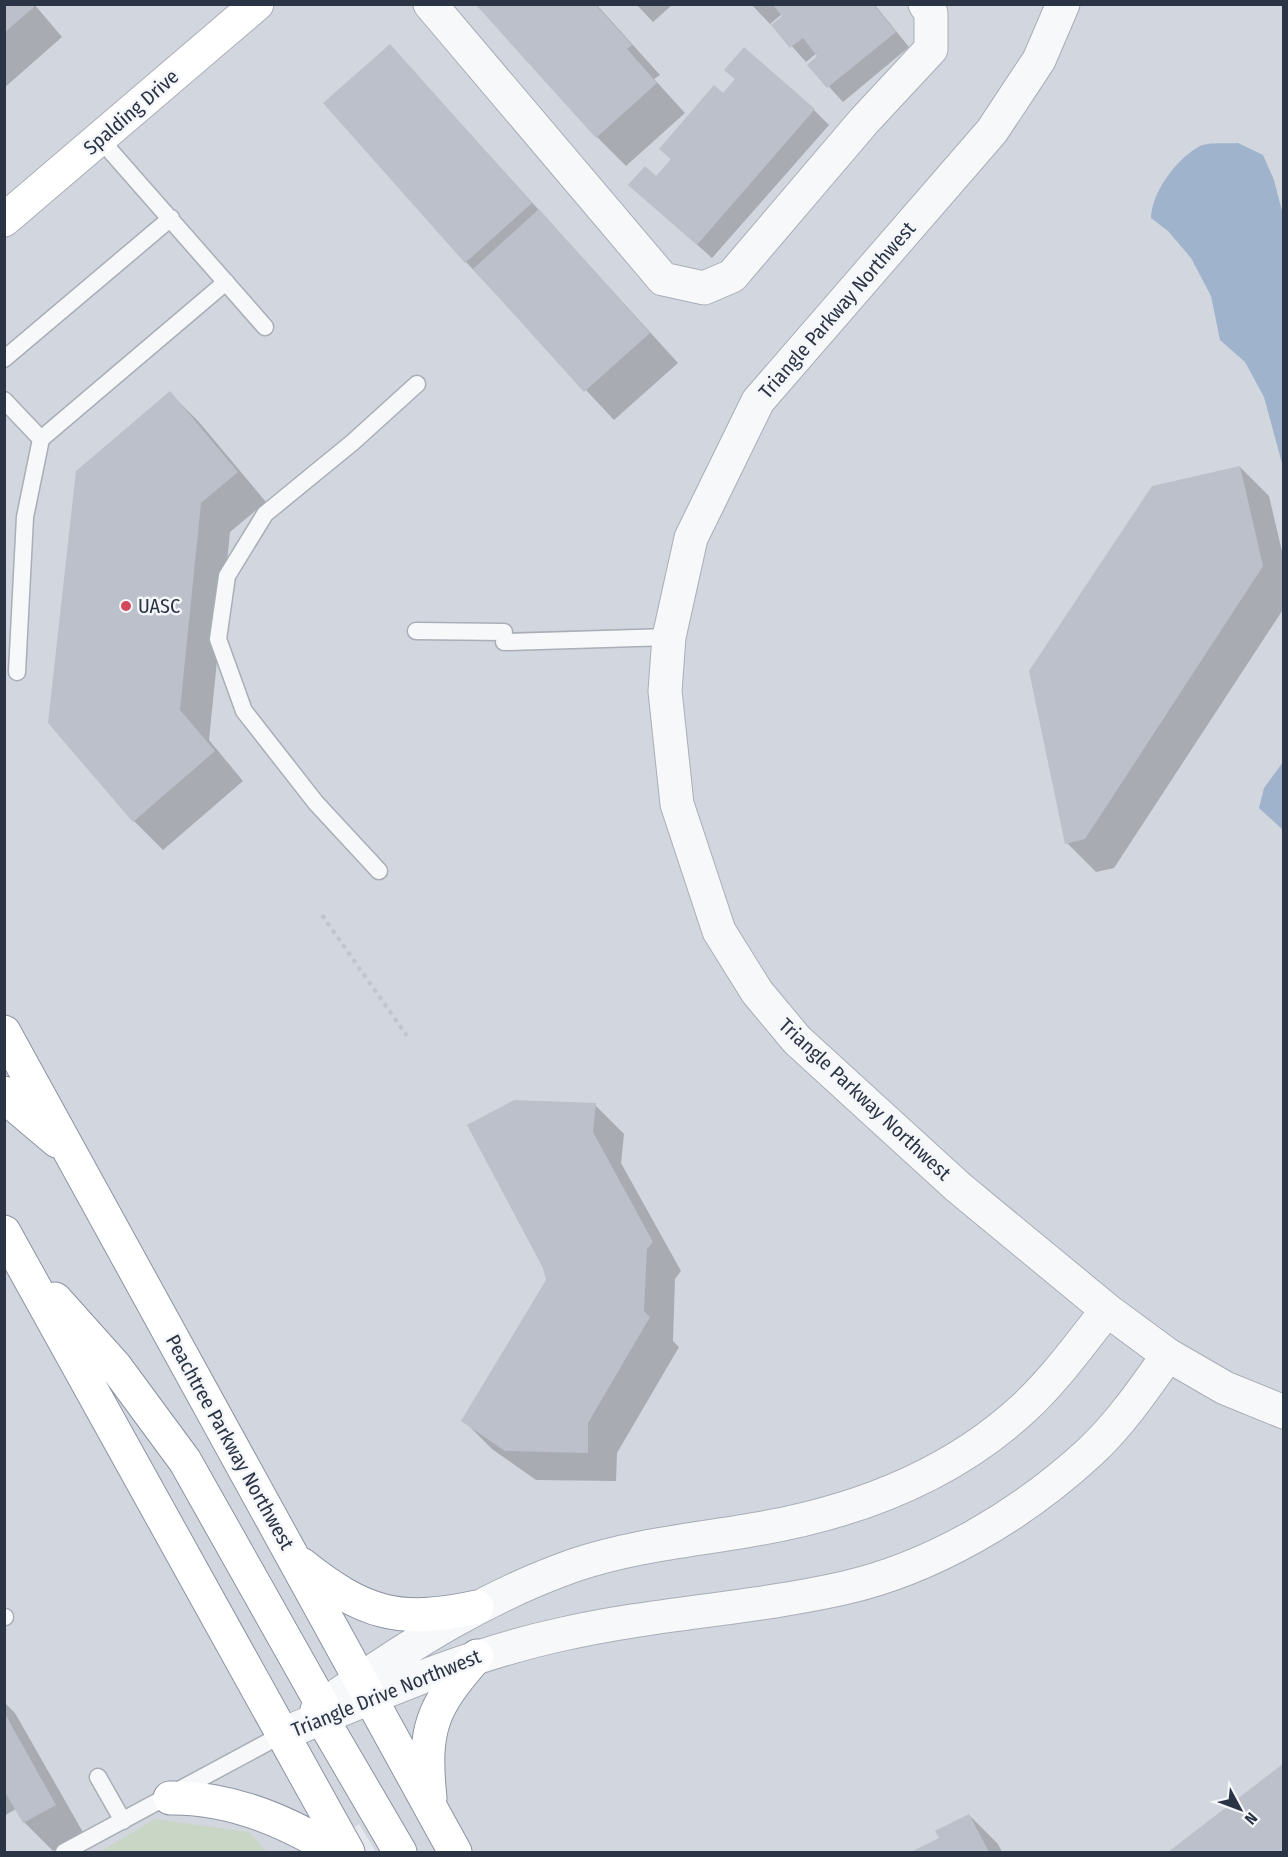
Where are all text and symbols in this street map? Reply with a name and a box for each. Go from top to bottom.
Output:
street label: Spalding Drive [79,64,183,160]
street label: Triangle Parkway Northwest [754,216,921,403]
place label: UASC [138,594,180,618]
marker: UASC [119,599,133,613]
street label: Triangle Parkway Northwest [774,1013,956,1185]
street label: Peachtree Parkway Northwest [161,1330,299,1554]
street label: Triangle Drive Northwest [288,1644,485,1742]
north arrow [1210,1779,1270,1839]
text: N [1241,1809,1261,1828]

